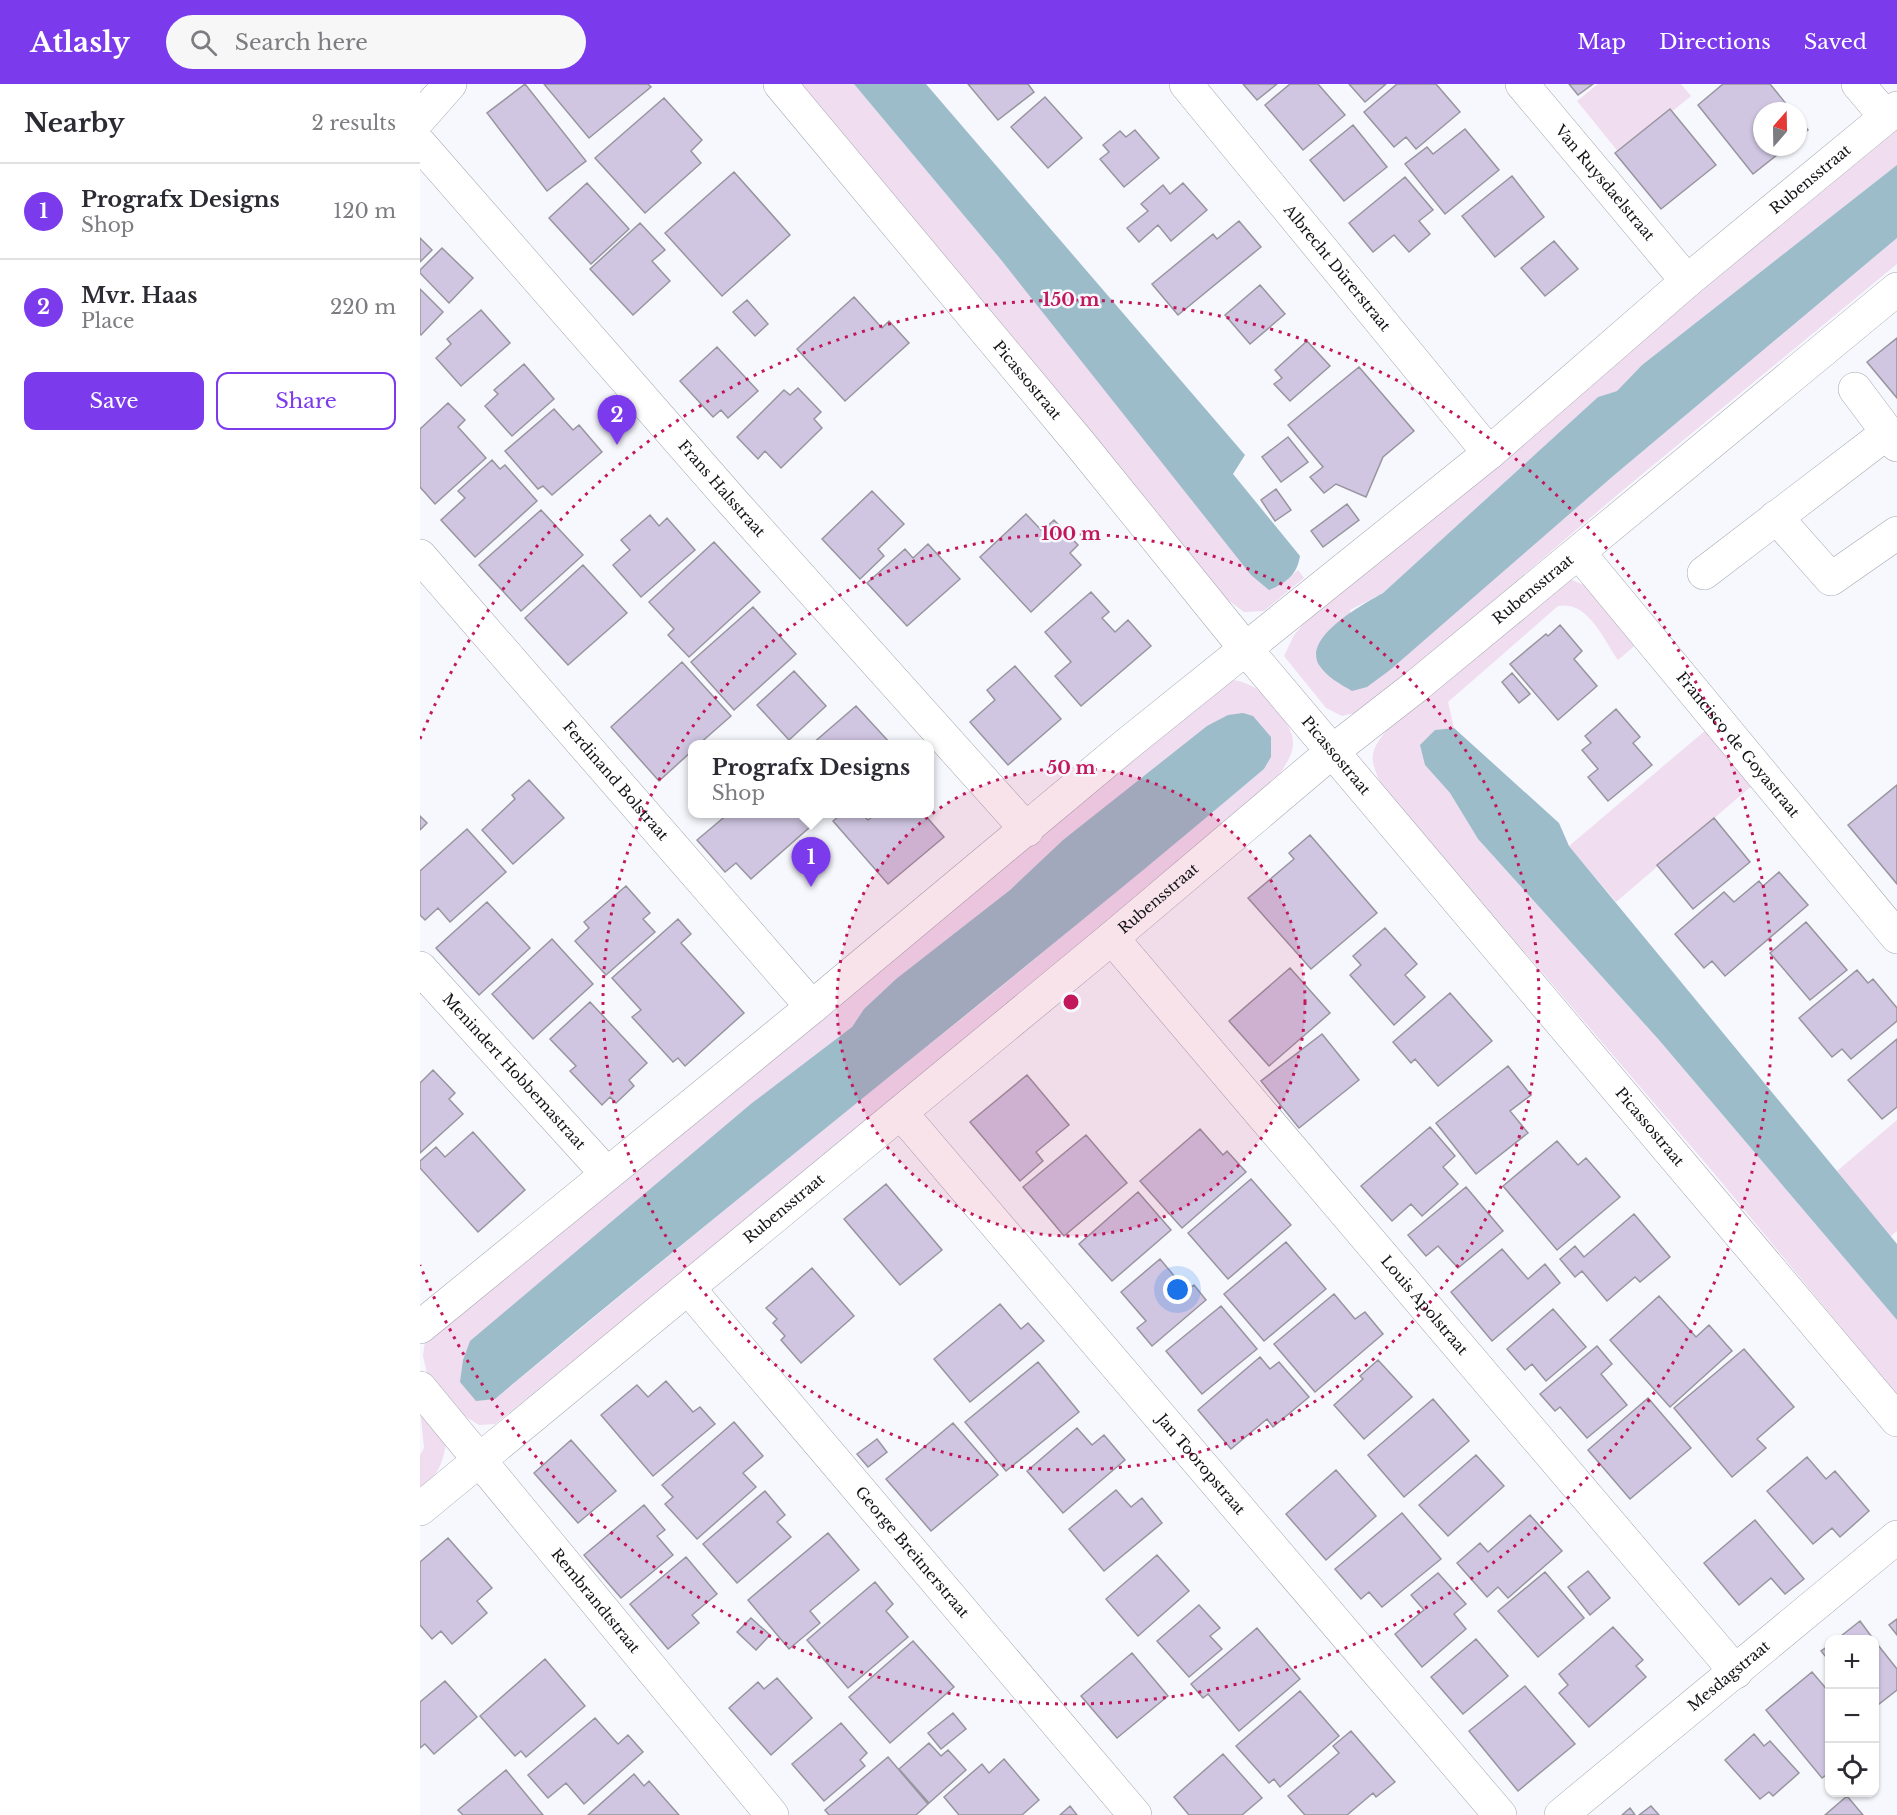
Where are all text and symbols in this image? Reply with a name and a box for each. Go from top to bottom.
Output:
search box [166,15,586,69]
text: Atlasly [30,25,130,60]
icon: search [187,26,220,59]
text: Search here [235,29,368,56]
text: Map [1577,29,1626,55]
text: Directions [1659,29,1771,55]
text: Saved [1804,29,1867,55]
north arrow [1753,102,1807,156]
text: Nearby [24,107,125,139]
text: 2 results [312,111,396,135]
street label: Van Ruysdaelstraat [1551,120,1659,245]
street label: Rubensstraat [1766,140,1855,218]
text: Prografx Designs [81,186,280,213]
text: 1 [39,199,48,223]
text: 120 m [333,199,396,223]
street label: Albrecht Dürerstraat [1279,200,1395,335]
text: Shop [81,213,134,237]
text: Mvr. Haas [81,282,197,309]
text: 150 m [1043,289,1100,311]
text: 2 [37,295,50,319]
text: 220 m [330,295,396,319]
text: Place [81,309,135,333]
street label: Picassostraat [989,337,1066,424]
button: Save [24,372,204,430]
button: Share [216,372,396,430]
pin: 2 [598,396,636,445]
street label: Frans Halsstraat [674,436,770,541]
text: 100 m [1041,523,1101,545]
street label: Rubensstraat [1489,550,1578,628]
street label: Francisco de Goyastraat [1672,668,1804,821]
street label: Picassostraat [1298,712,1375,799]
street label: Ferdinand Bolstraat [559,717,673,844]
popup [688,740,934,818]
text: Prografx Designs [712,754,910,781]
text: 50 m [1047,757,1096,779]
text: Shop [712,781,765,805]
pin: 1 [792,838,830,887]
street label: Rubensstraat [1114,859,1202,938]
street label: Menindert Hobbemastraat [439,989,590,1154]
centre of rings [1061,992,1081,1012]
street label: Picassostraat [1611,1083,1689,1170]
street label: Rubensstraat [739,1169,828,1247]
street label: Louis Apolstraat [1377,1251,1472,1359]
your location [1163,1275,1192,1304]
street label: Jan Tooropstraat [1152,1408,1250,1519]
street label: George Breitnerstraat [851,1482,974,1622]
street label: Rembrandtstraat [547,1545,645,1657]
map controls [1825,1635,1879,1797]
button: + [1825,1635,1879,1689]
street label: Mesdagstraat [1684,1636,1774,1715]
button: − [1825,1689,1879,1743]
button: locate [1825,1743,1879,1797]

